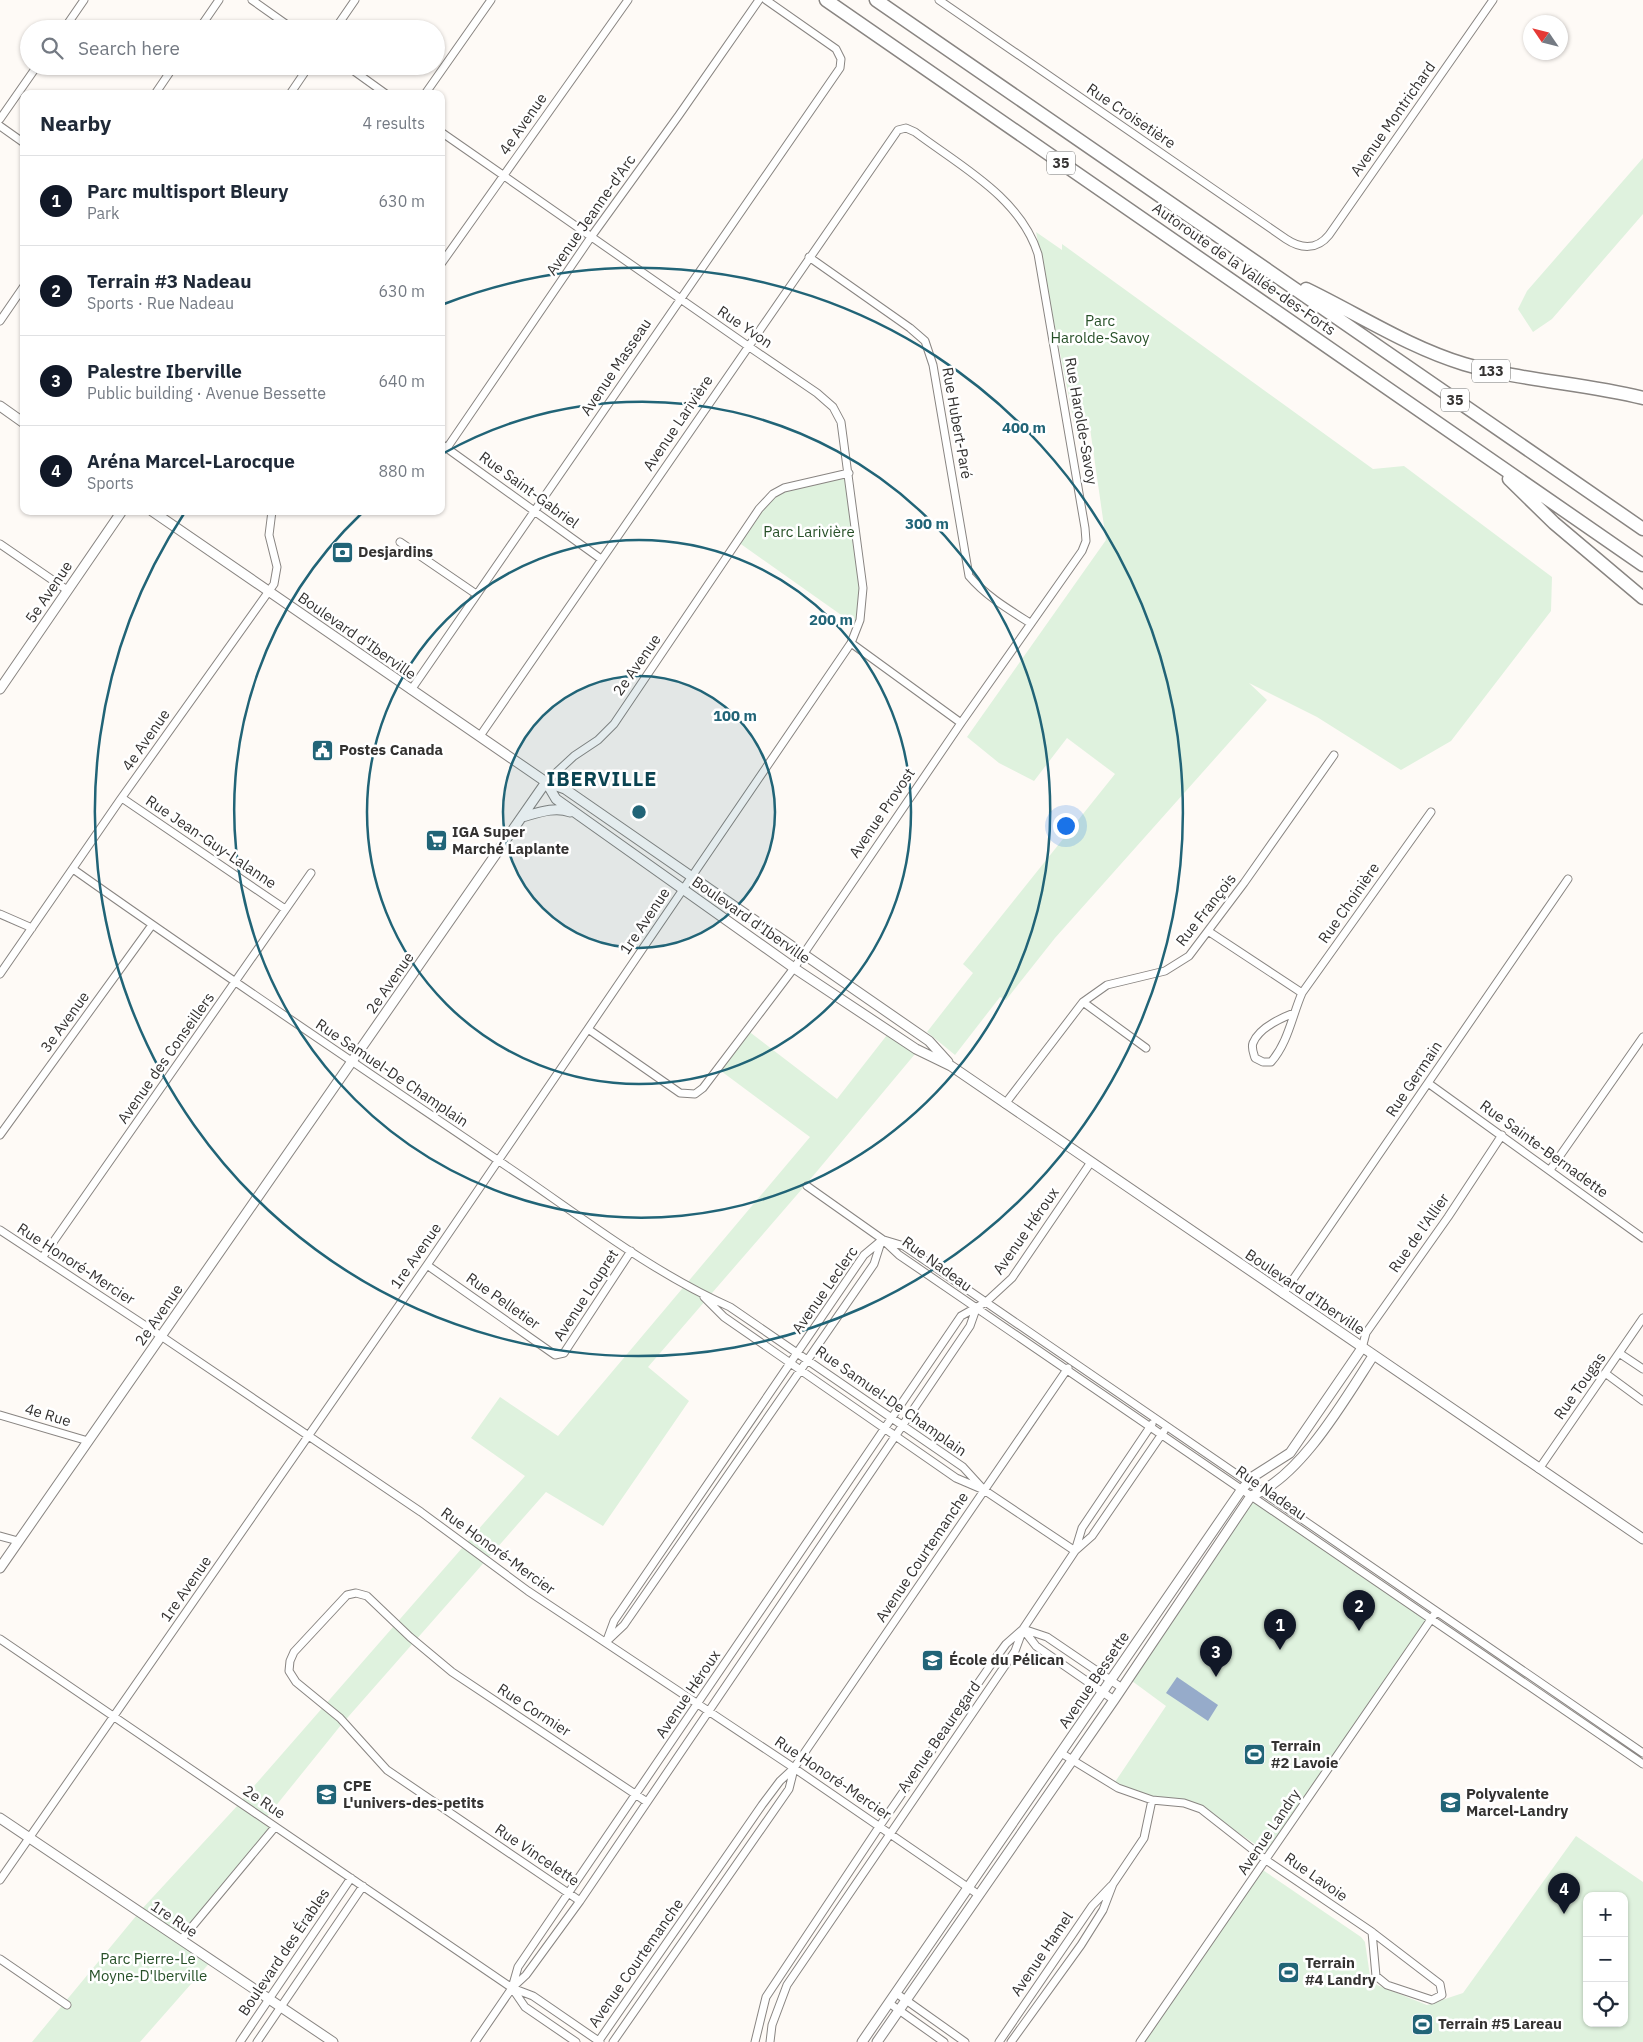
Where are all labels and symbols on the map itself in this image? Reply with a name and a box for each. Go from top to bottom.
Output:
north arrow [1523,15,1568,60]
street label: Avenue Montrichard [1346,58,1439,180]
street label: Rue Croisetière [1083,79,1179,152]
street label: 4e Avenue [494,89,551,158]
street label: Avenue Jeanne-d'Arc [542,150,640,279]
road number: 35 [1047,152,1075,174]
street label: Autoroute de la Vallée-des-Forts [1149,198,1340,339]
street label: Rue Yvon [714,301,777,352]
park label: Parc Harolde-Savoy [1051,311,1150,347]
street label: Avenue Masseau [576,315,655,419]
street label: Rue Harolde-Savoy [1061,356,1102,487]
road number: 133 [1472,360,1510,382]
street label: Rue Hubert-Paré [938,366,977,480]
street label: Avenue Larivière [639,371,717,474]
road number: 35 [1441,388,1469,412]
text: 400 m [1002,418,1046,437]
street label: Rue Saint-Gabriel [476,447,583,532]
text: 300 m [905,514,949,533]
park label: Parc Larivière [763,522,855,541]
bank icon: Desjardins [330,540,354,564]
place label: Desjardins [358,542,434,561]
street label: 5e Avenue [21,557,76,626]
street label: Boulevard d'Iberville [294,588,420,684]
text: 200 m [809,610,853,629]
street label: 2e Avenue [608,630,665,699]
street label: 4e Avenue [117,705,174,774]
text: 100 m [713,706,757,725]
public building icon: Postes Canada [311,738,335,762]
place label: Postes Canada [339,740,444,759]
street label: Avenue Provost [845,764,919,861]
district label: IBERVILLE [547,765,657,792]
street label: Rue Jean-Guy-Lalanne [142,791,280,892]
centre of rings [630,803,648,821]
your location [1053,813,1079,839]
place label: IGA Super Marché Laplante [452,822,569,858]
supermarket icon: IGA Super Marché Laplante [424,829,448,853]
street label: Rue Choinière [1314,859,1383,947]
street label: Rue François [1171,870,1240,950]
street label: Boulevard d'Iberville [688,872,814,968]
street label: 1re Avenue [615,884,674,958]
street label: 2e Avenue [361,948,418,1017]
street label: 3e Avenue [36,987,93,1056]
street label: Avenue des Conseillers [113,988,218,1127]
street label: Rue Samuel-De Champlain [312,1014,472,1131]
street label: Rue Germain [1381,1037,1446,1120]
street label: Rue Sainte-Bernadette [1476,1096,1612,1202]
street label: Avenue Héroux [988,1183,1063,1278]
street label: Rue de l'Allier [1384,1189,1453,1276]
street label: Rue Honoré-Mercier [14,1218,139,1309]
street label: 1re Avenue [386,1219,445,1292]
street label: Rue Nadeau [899,1232,976,1295]
street label: Avenue Leclerc [788,1242,862,1337]
street label: Avenue Loupret [549,1245,622,1344]
street label: Boulevard d'Iberville [1242,1245,1369,1339]
street label: Rue Pelletier [463,1268,544,1333]
street label: 2e Avenue [130,1280,187,1349]
street label: Rue Samuel-De Champlain [812,1341,971,1460]
street label: Rue Tougas [1550,1348,1610,1423]
street label: 4e Rue [23,1399,73,1430]
street label: Rue Nadeau [1232,1461,1310,1524]
street label: Avenue Courtemanche [871,1488,972,1625]
street label: Rue Honoré-Mercier [437,1503,559,1599]
street label: 1re Avenue [156,1552,215,1625]
pin: 2 [1343,1590,1375,1631]
pin: 1 [1264,1609,1296,1650]
street label: Avenue Bessette [1054,1628,1133,1732]
pin: 3 [1200,1636,1232,1677]
street label: Avenue Héroux [651,1646,724,1741]
school or university icon: École du Pélican [921,1648,945,1672]
place label: École du Pélican [949,1650,1064,1669]
street label: Avenue Beauregard [893,1677,984,1796]
street label: Rue Cormier [494,1679,575,1741]
street label: Rue Honoré-Mercier [771,1732,896,1824]
place label: Terrain #2 Lavoie [1271,1736,1339,1772]
sports icon: Terrain #2 Lavoie [1243,1743,1267,1767]
place label: CPE L'univers-des-petits [343,1776,484,1812]
street label: 2e Rue [239,1781,289,1823]
school or university icon: CPE L'univers-des-petits [315,1783,339,1807]
place label: Polyvalente Marcel-Landry [1466,1784,1568,1820]
street label: Avenue Landry [1233,1785,1305,1878]
school or university icon: Polyvalente Marcel-Landry [1438,1791,1462,1815]
street label: Rue Vincelette [491,1819,583,1890]
street label: Rue Lavoie [1281,1848,1352,1905]
pin: 4 [1548,1873,1580,1914]
street label: Boulevard des Érables [234,1884,333,2019]
street label: Avenue Courtemanche [584,1895,687,2031]
street label: 1re Rue [147,1896,201,1941]
street label: Avenue Hamel [1006,1908,1077,2000]
park label: Parc Pierre-Le Moyne-D'lberville [89,1949,207,1985]
place label: Terrain #4 Landry [1305,1953,1376,1989]
sports icon: Terrain #4 Landry [1277,1960,1301,1984]
sports icon: Terrain #5 Lareau [1410,2012,1434,2036]
place label: Terrain #5 Lareau [1438,2014,1562,2033]

